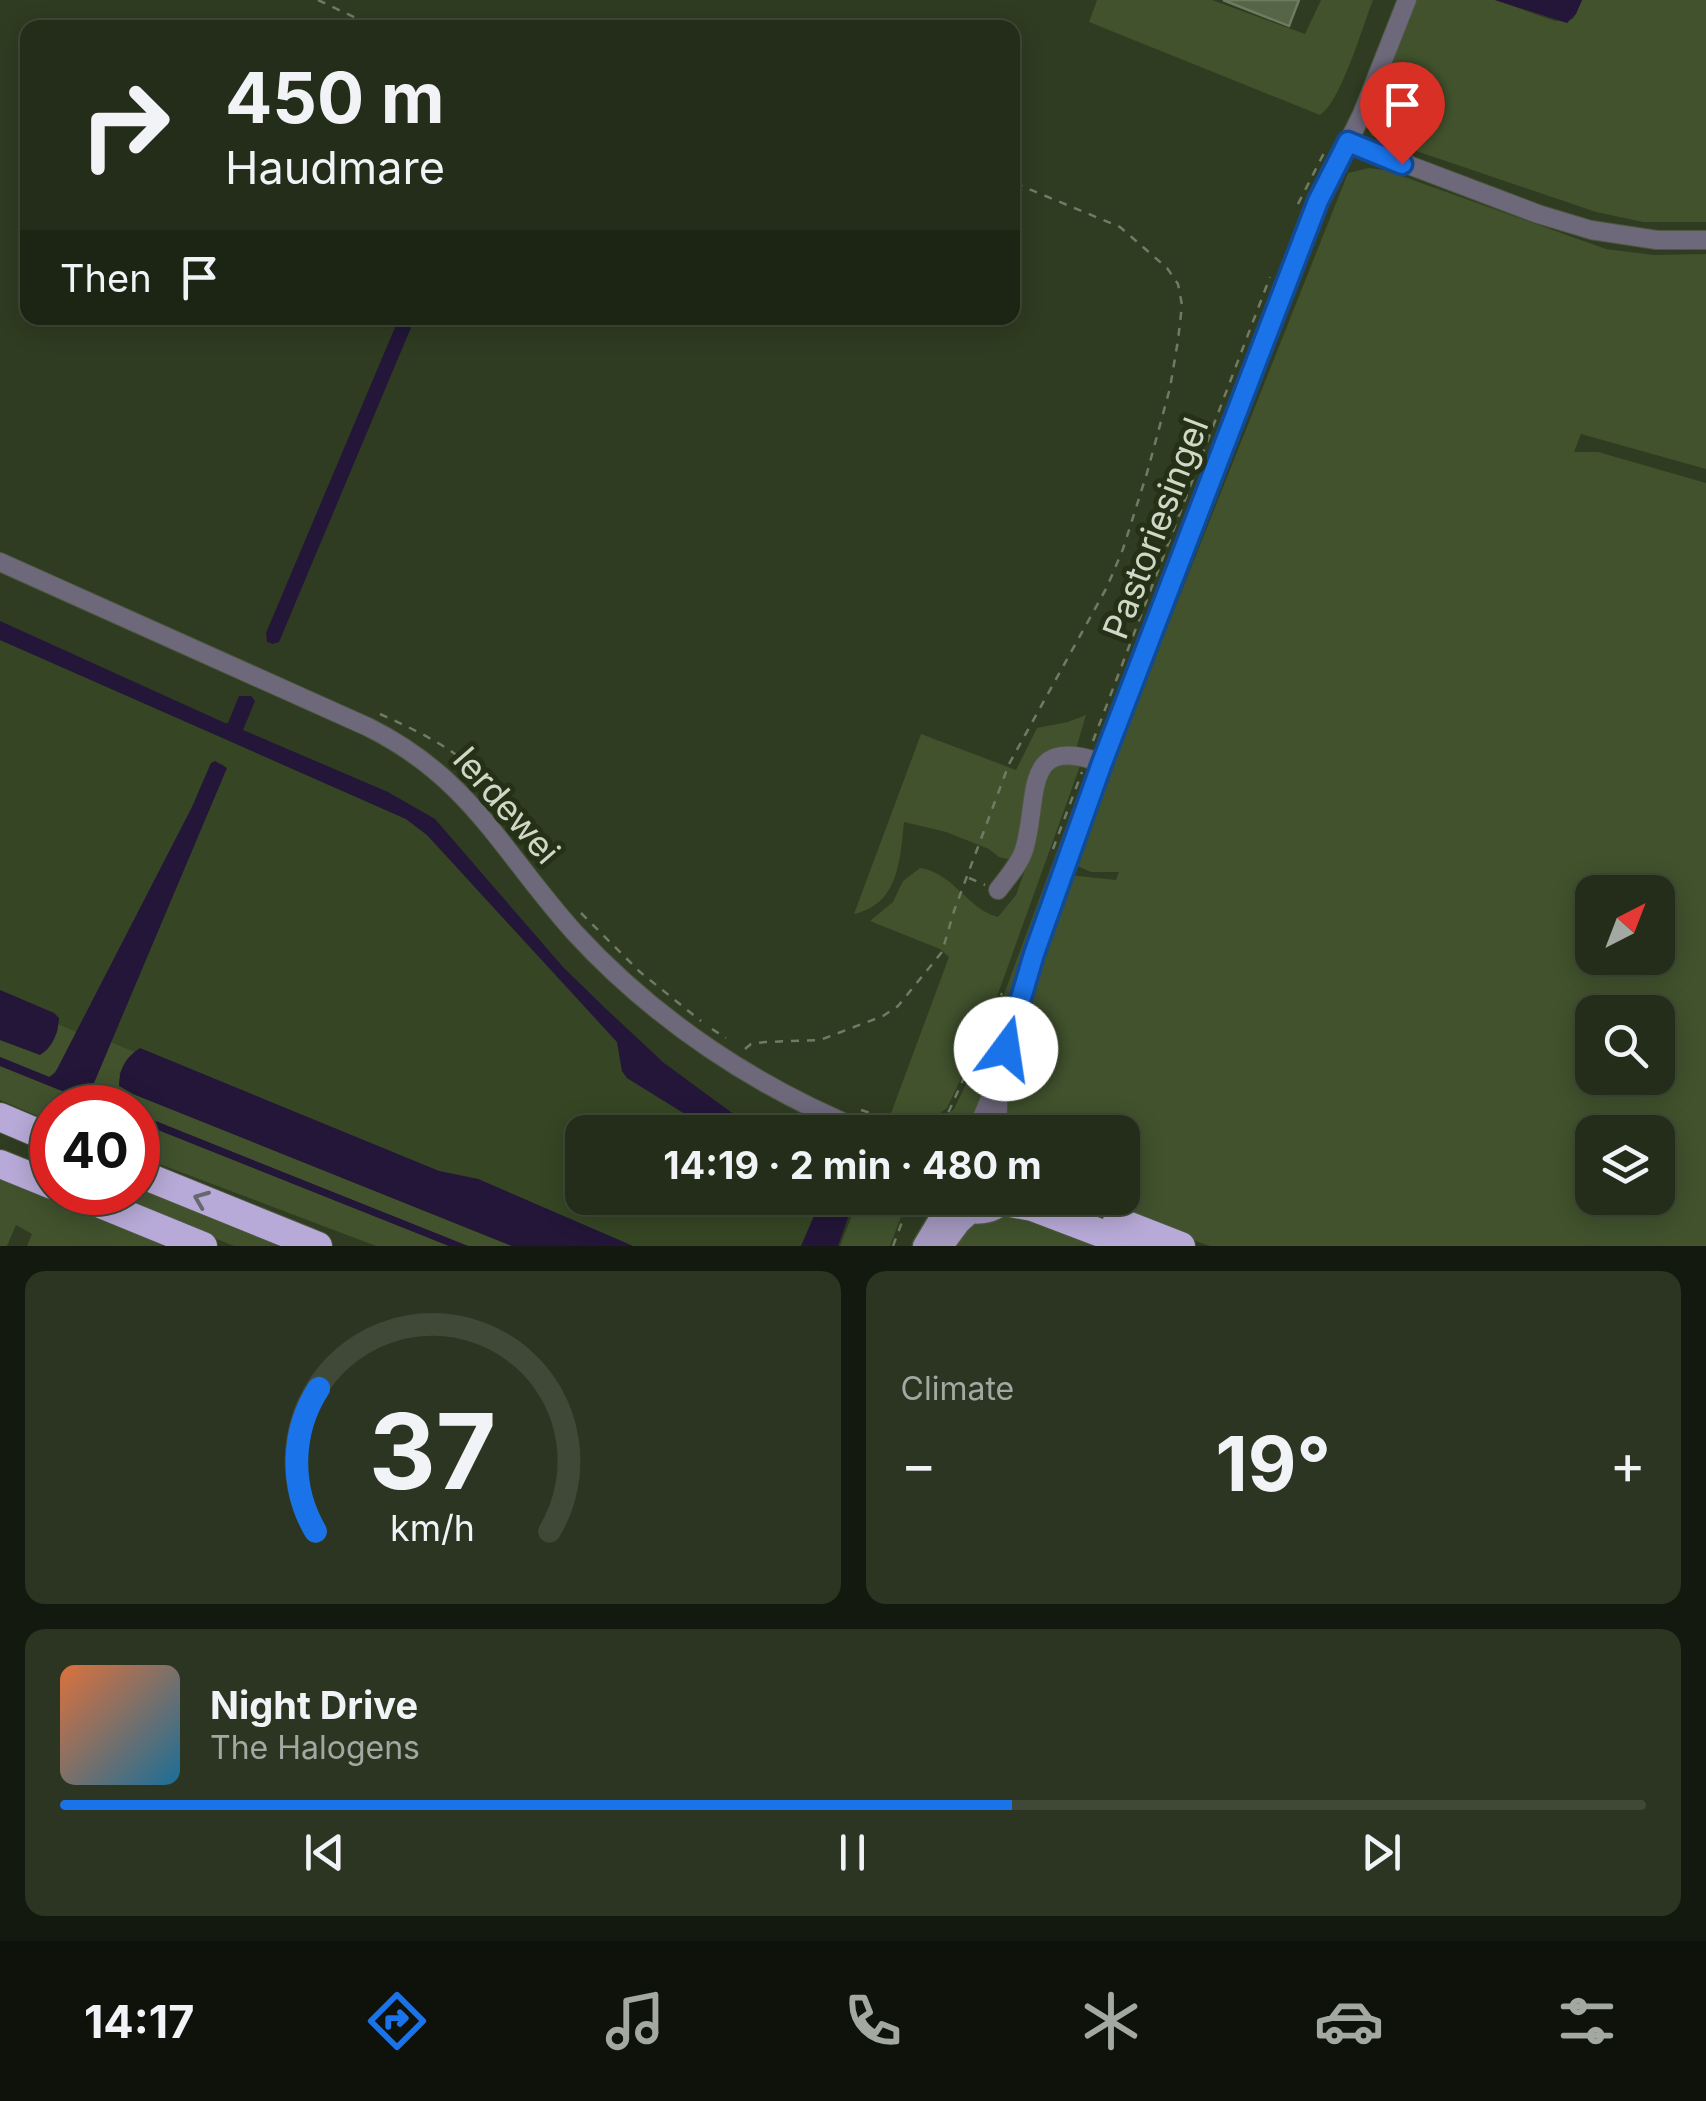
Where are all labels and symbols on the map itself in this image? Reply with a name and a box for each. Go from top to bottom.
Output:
pin [1360,62,1445,165]
street label: Pastoriesingel [1094,412,1216,644]
street label: Ierdewei [445,738,569,872]
north arrow [1575,875,1675,975]
position arrow [954,997,1058,1101]
speed limit sign: 40 [30,1085,160,1215]
one-way arrow [193,1191,211,1211]

